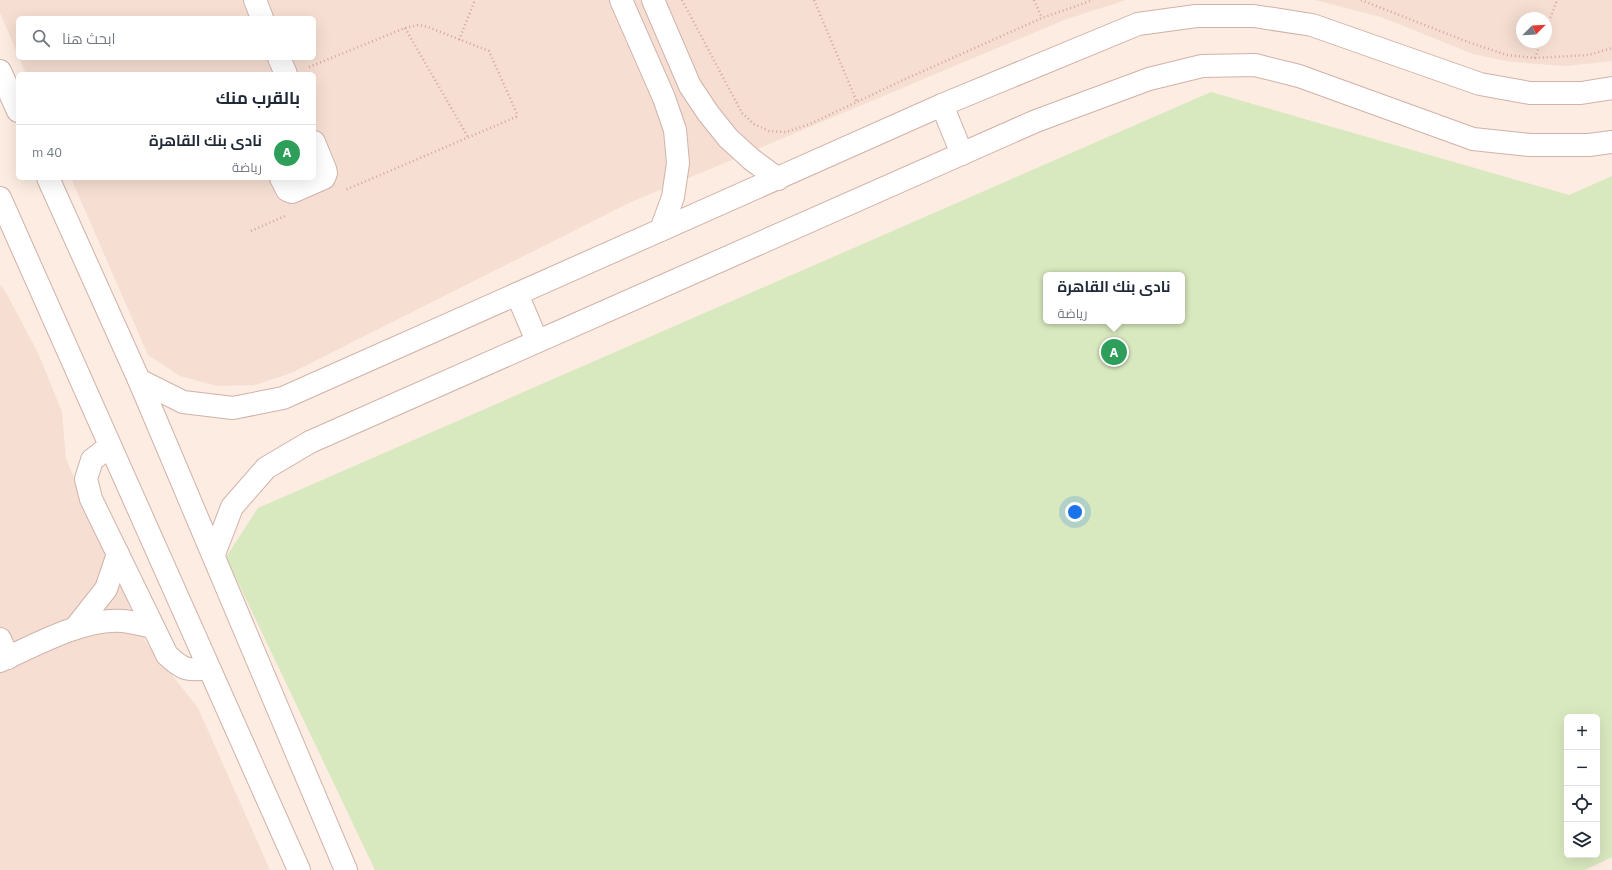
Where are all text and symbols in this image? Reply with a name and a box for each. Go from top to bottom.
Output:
north arrow [1516,12,1552,48]
search box [16,16,316,60]
icon: search [30,27,52,49]
text: ابحث هنا [62,29,116,48]
text: بالقرب منك [216,87,300,109]
text: نادى بنك القاهرة [149,131,262,150]
text: 40 m [32,144,62,161]
text: A [283,144,291,161]
text: رياضة [232,159,262,176]
popup [1043,272,1185,324]
text: نادى بنك القاهرة [1058,277,1170,296]
text: رياضة [1058,305,1087,322]
pin: A [1101,337,1127,367]
your location [1065,502,1085,522]
map controls [1564,714,1600,858]
button: + [1564,714,1600,750]
button: − [1564,750,1600,786]
button: locate [1564,786,1600,822]
button: layers [1564,822,1600,858]

